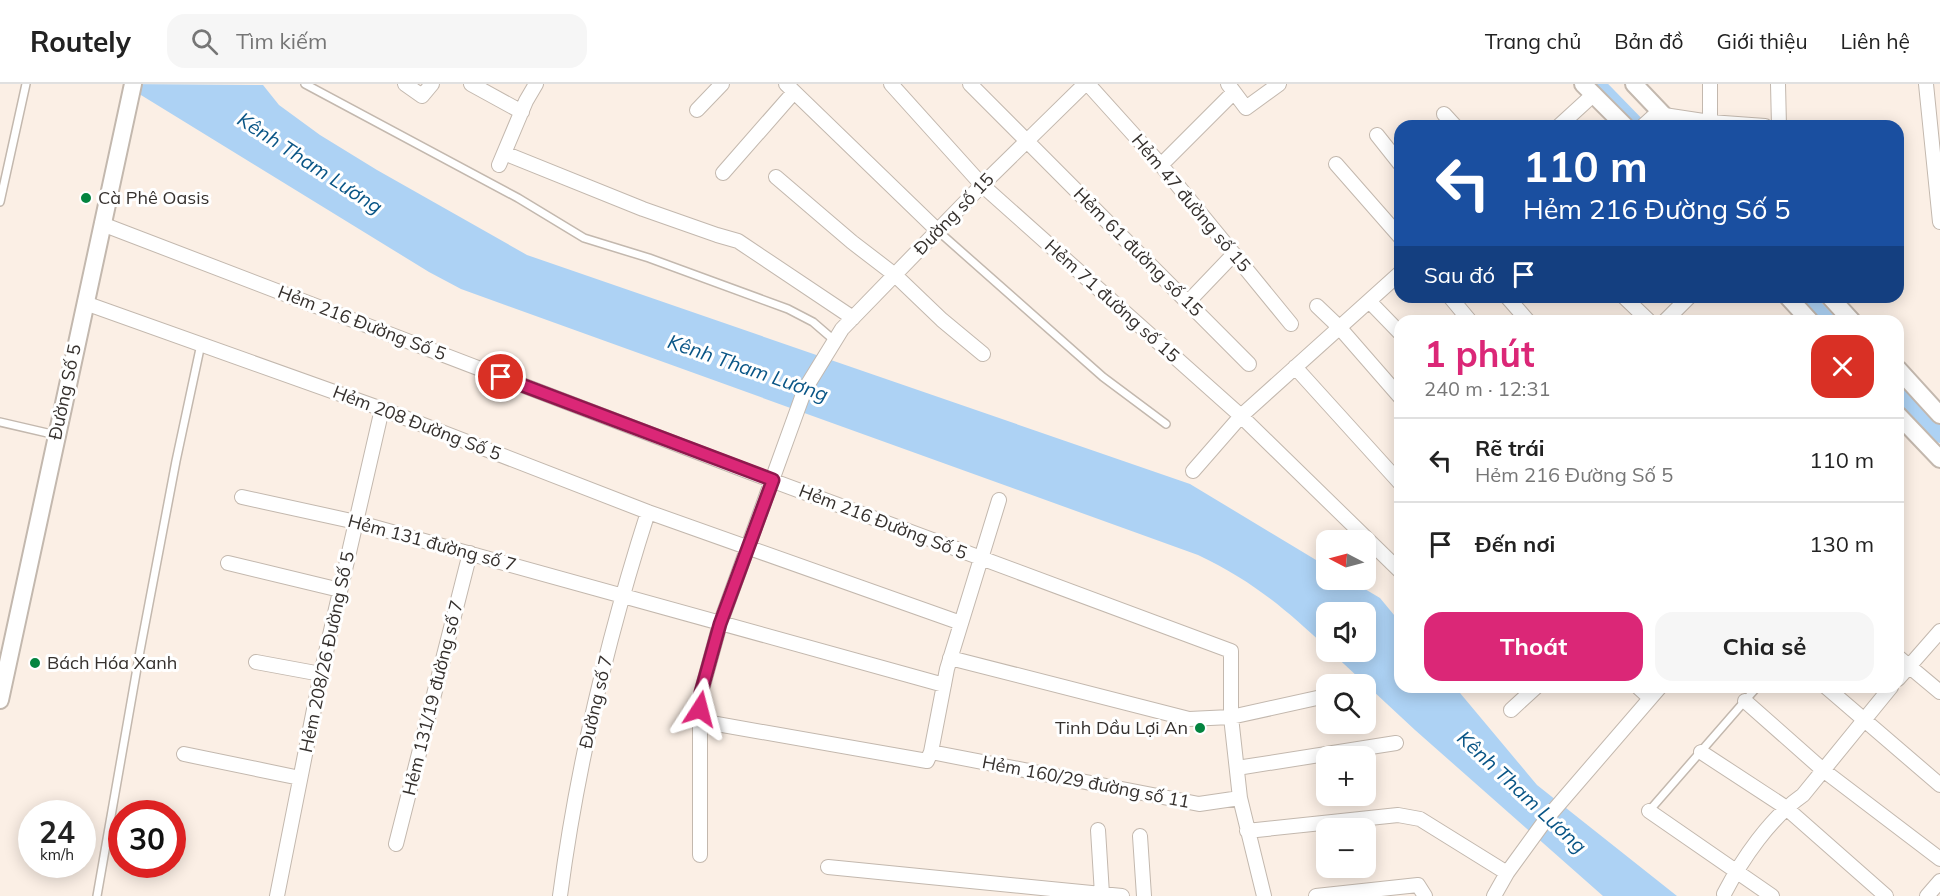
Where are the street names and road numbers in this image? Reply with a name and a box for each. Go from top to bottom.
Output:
street label: Hẻm 47 đường số 15 [1127,129,1256,277]
street label: Đường số 15 [909,168,999,260]
street label: Hẻm 61 đường số 15 [1069,182,1208,321]
street label: Hẻm 71 đường số 15 [1040,234,1185,367]
street label: Hẻm 216 Đường Số 5 [275,280,450,365]
street label: Đường Số 5 [43,342,86,442]
street label: Hẻm 208 Đường Số 5 [330,380,505,465]
street label: Hẻm 216 Đường Số 5 [796,479,971,564]
street label: Hẻm 131 đường số 7 [345,509,519,576]
street label: Hẻm 208/26 Đường Số 5 [294,549,359,755]
street label: Hẻm 131/19 đường số 7 [397,598,468,798]
street label: Đường số 7 [574,653,617,751]
street label: Hẻm 160/29 đường số 11 [980,750,1192,813]

